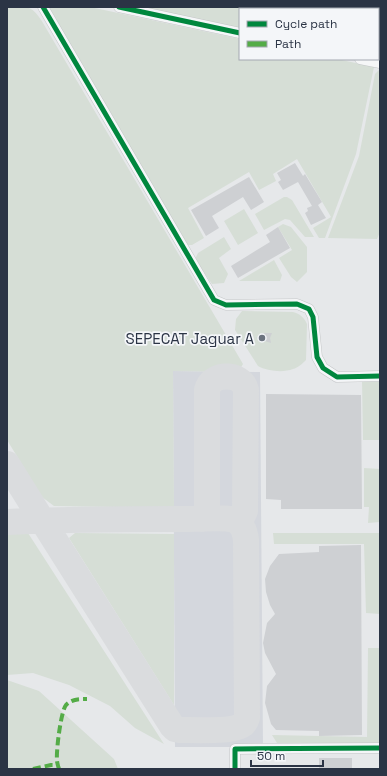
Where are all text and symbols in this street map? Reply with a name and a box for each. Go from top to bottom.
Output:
legend [239,8,379,60]
text: Cycle path [275,16,337,32]
text: Path [275,36,301,52]
place label: SEPECAT Jaguar A [126,329,255,348]
marker: SEPECAT Jaguar A [257,333,267,343]
scale bar [251,742,323,768]
text: 50 m [257,748,285,764]

